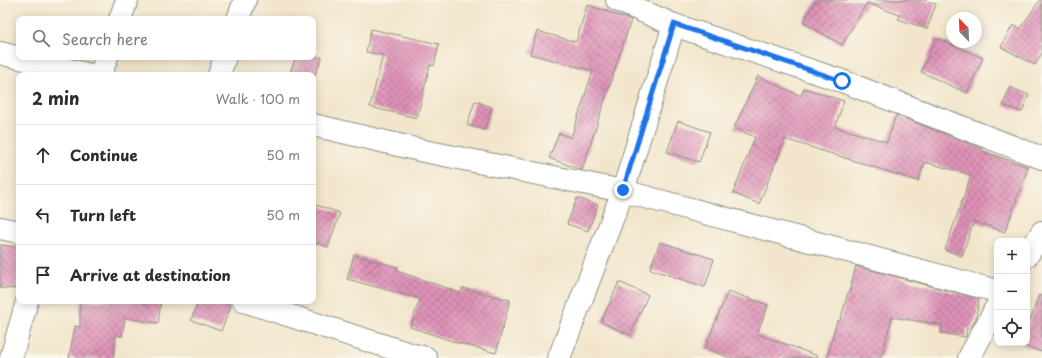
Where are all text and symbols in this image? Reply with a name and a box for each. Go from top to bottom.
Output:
north arrow [946,12,982,48]
search box [16,16,316,60]
icon: search [30,27,52,49]
text: Search here [62,27,148,50]
route start [833,72,851,90]
text: 2 min [32,85,79,111]
text: Walk · 100 m [216,89,300,108]
text: Continue [70,143,138,166]
icon: ahead [32,144,54,166]
text: 50 m [266,145,300,164]
route end [614,181,632,199]
text: Turn left [70,203,136,226]
icon: left [32,204,54,226]
text: 50 m [266,205,300,224]
map controls [994,238,1030,346]
button: + [994,238,1030,274]
text: Arrive at destination [70,263,231,286]
icon: arrive [32,264,54,286]
button: − [994,274,1030,310]
button: locate [994,310,1030,346]

